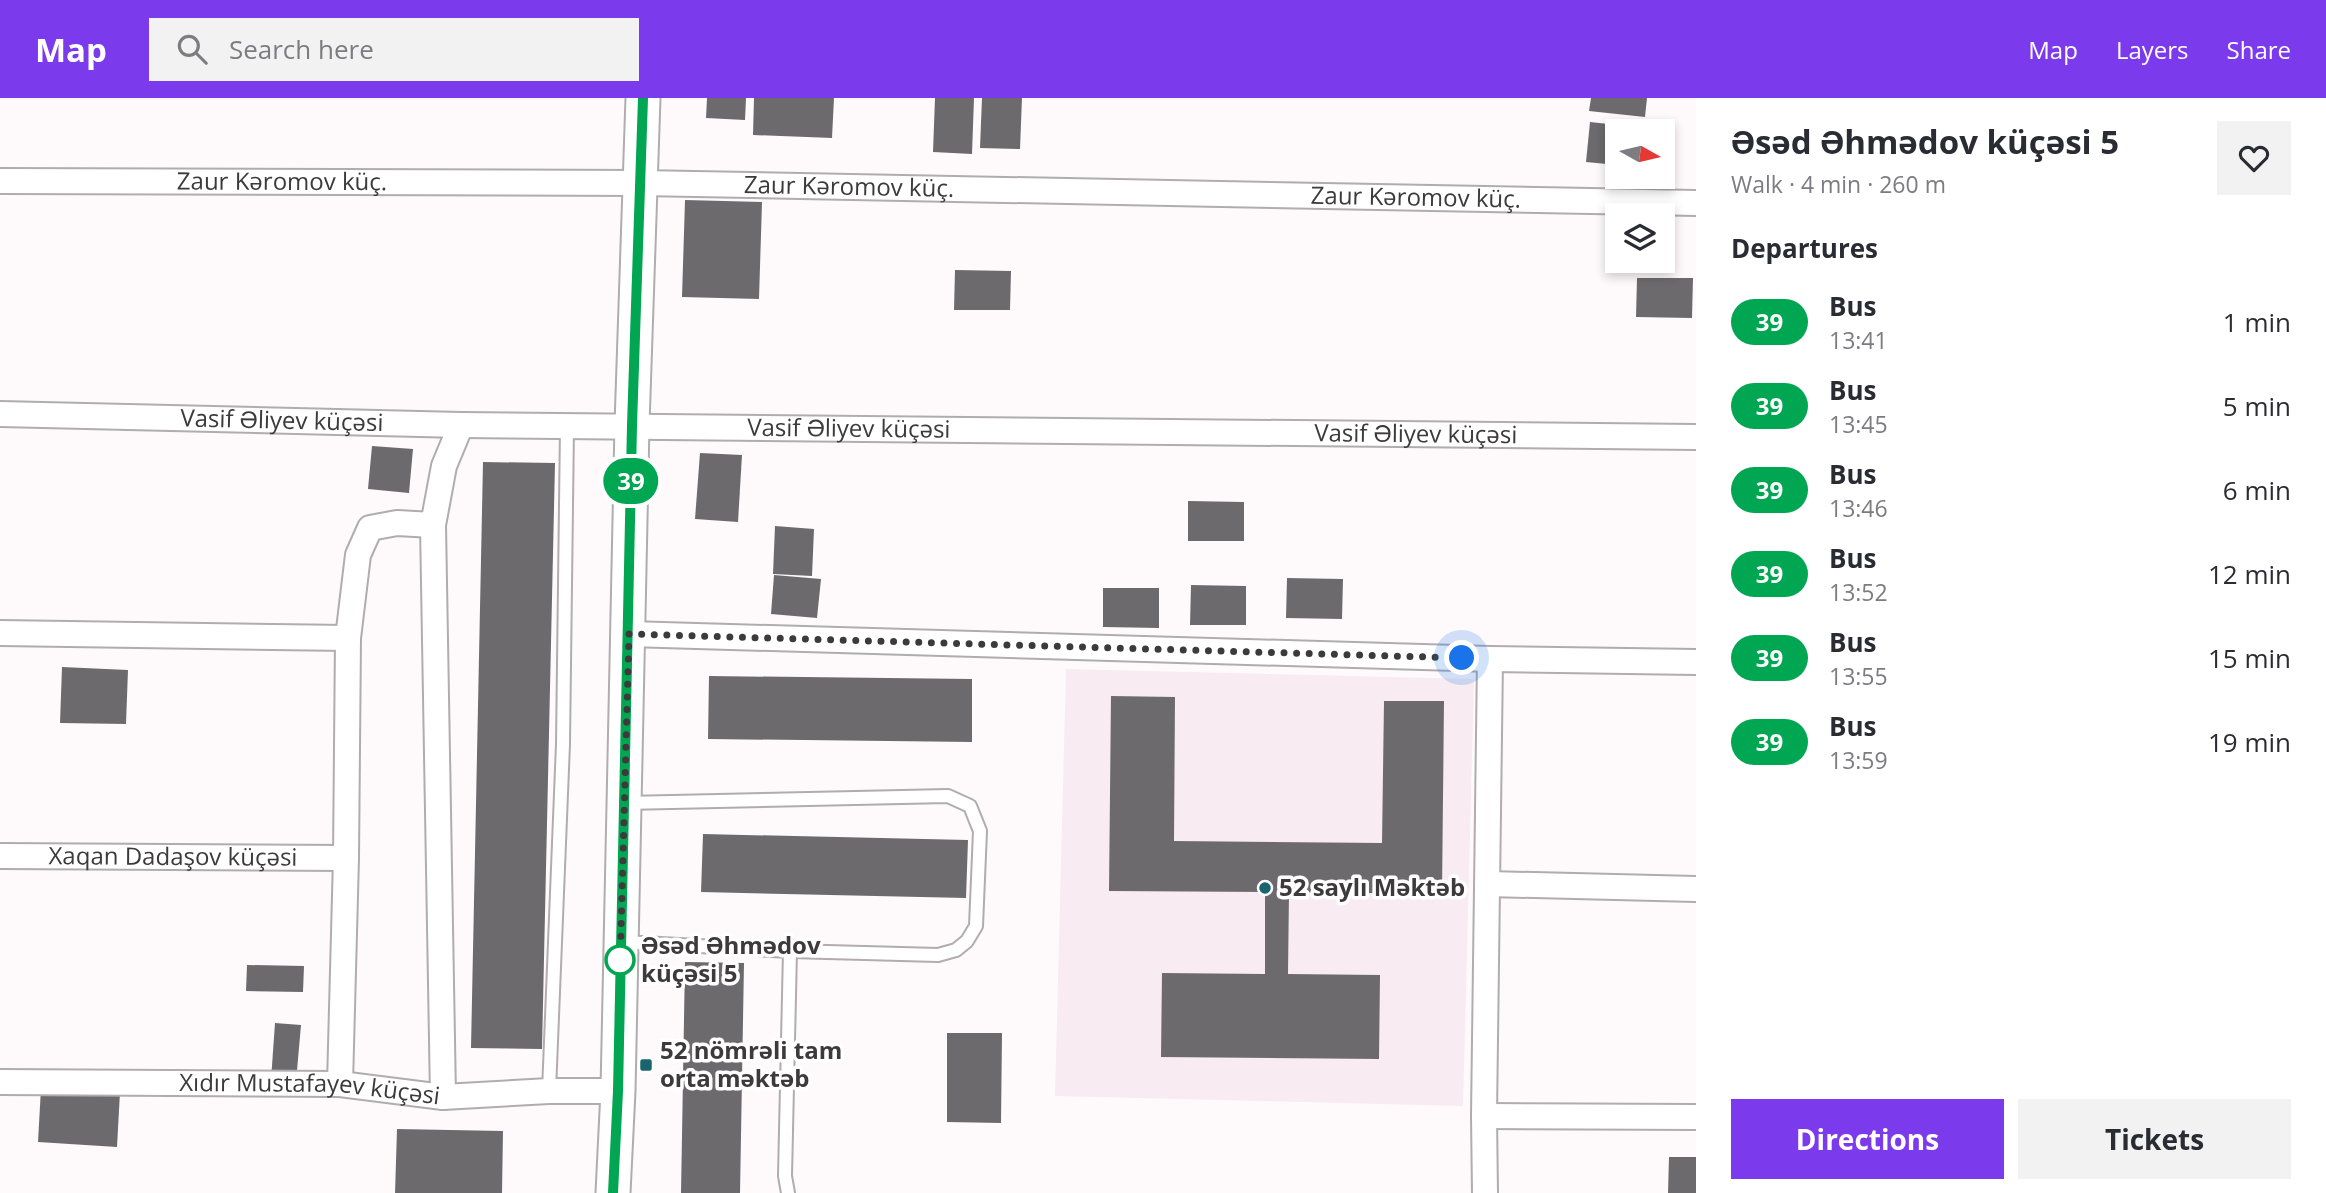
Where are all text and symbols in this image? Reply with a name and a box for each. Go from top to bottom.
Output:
search box [149,18,639,81]
text: Map [35,27,107,72]
icon: search [173,30,211,68]
text: Search here [229,31,374,67]
text: Map [2028,33,2078,66]
text: Layers [2116,33,2189,66]
text: Share [2227,33,2291,66]
north arrow [1605,119,1675,189]
map controls [1605,119,1675,273]
text: Əsəd Əhmədov küçəsi 5 [1731,119,2119,164]
button: heart [2217,121,2291,195]
street label: Zaur Kəromov küç. [177,164,387,197]
street label: Zaur Kəromov küç. [744,167,954,204]
text: Walk · 4 min · 260 m [1731,168,1946,200]
street label: Zaur Kəromov küç. [1310,178,1521,215]
button: layers [1605,203,1675,273]
text: Departures [1731,230,1878,266]
text: Bus [1829,288,1876,324]
text: 1 min [2223,304,2291,340]
text: 39 [1756,305,1783,338]
text: 13:41 [1829,324,1888,356]
text: Bus [1829,372,1876,408]
text: 5 min [2223,388,2291,424]
text: 39 [1756,389,1783,422]
street label: Vasif Əliyev küçəsi [180,400,384,438]
text: 13:45 [1829,408,1888,440]
street label: Vasif Əliyev küçəsi [747,410,951,445]
street label: Vasif Əliyev küçəsi [1314,415,1518,450]
text: Bus [1829,456,1876,492]
line badge: 39 [600,458,662,504]
text: 39 [617,464,645,497]
text: 6 min [2223,472,2291,508]
text: 39 [1756,473,1783,506]
text: 13:46 [1829,492,1888,524]
text: Bus [1829,540,1876,576]
text: 12 min [2208,556,2291,592]
text: 39 [1756,557,1783,590]
text: 13:52 [1829,576,1888,608]
text: Bus [1829,624,1876,660]
your location [1444,640,1479,675]
text: 15 min [2208,640,2291,676]
text: 39 [1756,641,1783,674]
text: 13:55 [1829,660,1888,692]
text: Bus [1829,708,1876,744]
text: 19 min [2208,724,2291,760]
text: 39 [1756,725,1783,758]
text: 13:59 [1829,744,1888,776]
street label: Xaqan Dadaşov küçəsi [48,838,298,873]
place label: 52 saylı Məktəb [1279,870,1465,903]
marker: 52 saylı Məktəb [1257,880,1273,896]
place label: Əsəd Əhmədov küçəsi 5 [641,928,821,989]
marker: Əsəd Əhmədov küçəsi 5 [605,945,635,975]
place label: 52 nömrəli tam orta məktəb [660,1033,842,1094]
marker: 52 nömrəli tam orta məktəb [638,1057,654,1073]
street label: Xıdır Mustafayev küçəsi [179,1065,442,1111]
button: Directions [1731,1099,2004,1179]
button: Tickets [2018,1099,2291,1179]

